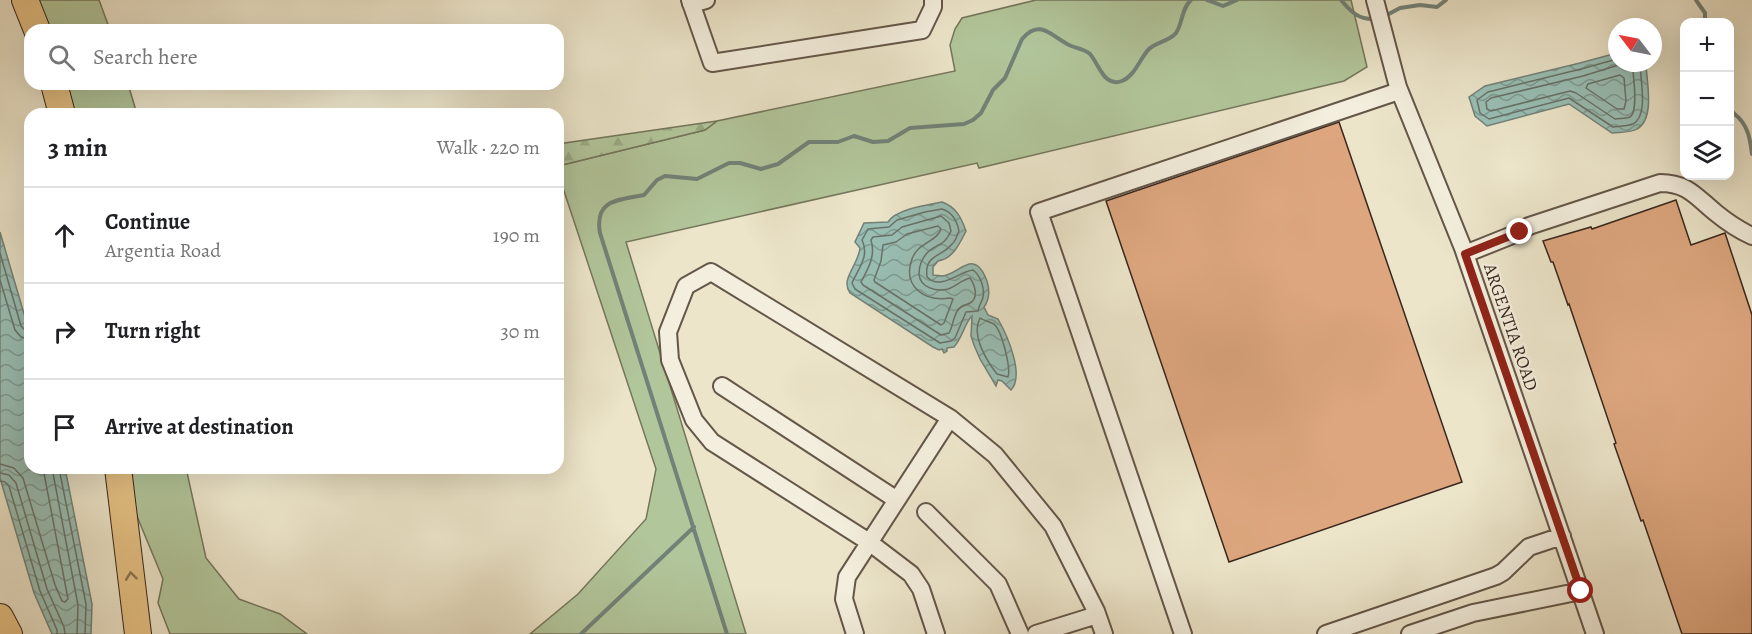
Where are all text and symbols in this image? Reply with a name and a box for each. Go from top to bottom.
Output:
north arrow [1608,18,1662,72]
map controls [1680,18,1734,180]
button: + [1680,18,1734,72]
search box [24,24,564,90]
icon: search [45,41,78,74]
text: Search here [93,42,198,72]
button: − [1680,72,1734,126]
button: layers [1680,126,1734,180]
text: 3 min [48,130,108,165]
text: Walk · 220 m [437,134,540,161]
text: Continue [105,207,190,237]
route end [1506,218,1532,244]
icon: ahead [48,219,81,252]
text: 190 m [493,222,540,249]
text: Argentia Road [105,237,221,264]
street label: ARGENTIA ROAD [1478,259,1544,394]
icon: right [48,315,81,348]
text: Turn right [105,316,201,346]
text: 30 m [500,318,540,345]
icon: arrive [48,411,81,444]
text: Arrive at destination [105,412,294,442]
one-way arrow [126,571,138,580]
route start [1567,577,1593,603]

